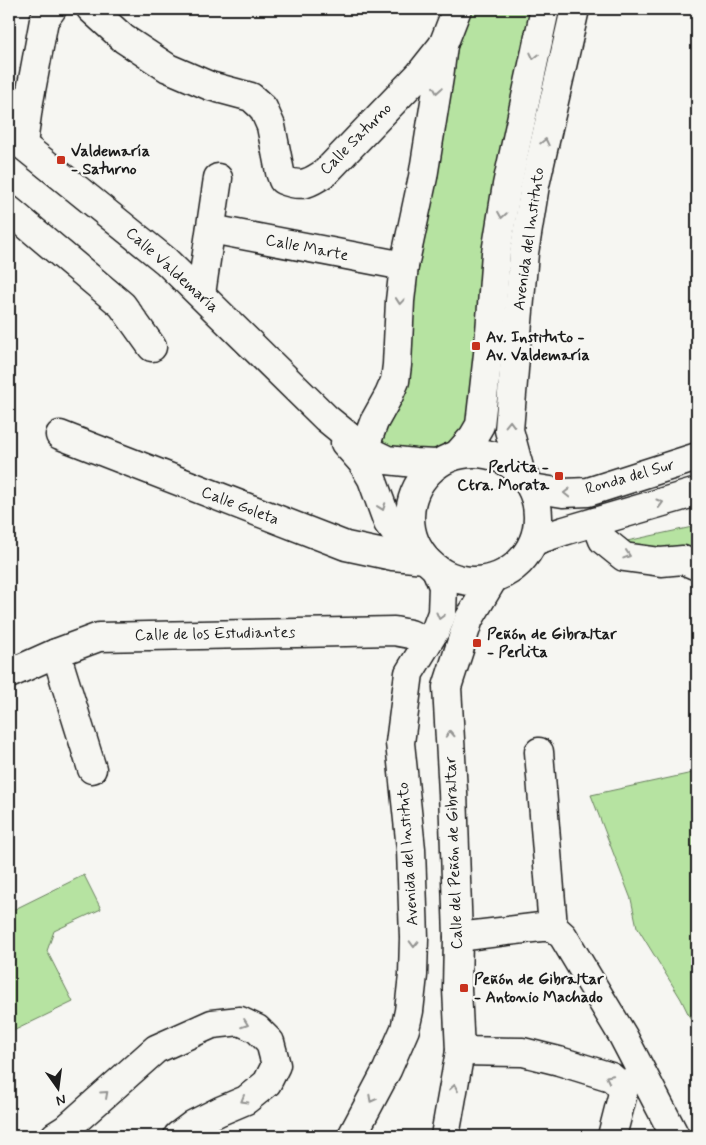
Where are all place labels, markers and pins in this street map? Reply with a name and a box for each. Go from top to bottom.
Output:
place label: Valdemaría - Saturno [71,141,150,180]
marker: Valdemaría - Saturno [55,154,67,166]
place label: Av. Instituto - Av. Valdemaría [486,327,590,366]
marker: Av. Instituto - Av. Valdemaría [470,340,482,352]
place label: Perlita - Ctra. Morata [457,457,549,496]
marker: Perlita - Ctra. Morata [553,470,565,482]
place label: Peñón de Gibraltar - Perlita [487,624,617,663]
marker: Peñón de Gibraltar - Perlita [471,637,483,649]
place label: Peñón de Gibraltar - Antonio Machado [474,969,604,1008]
marker: Peñón de Gibraltar - Antonio Machado [458,982,470,994]

